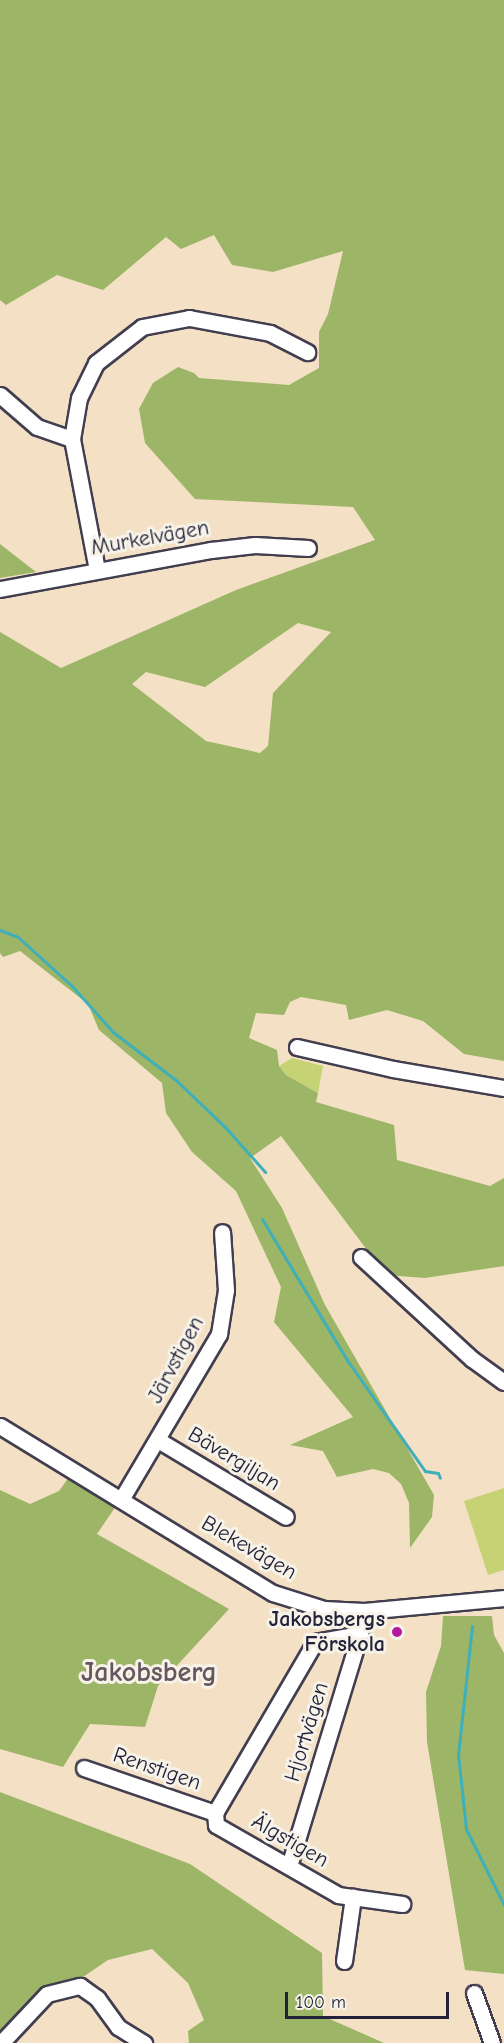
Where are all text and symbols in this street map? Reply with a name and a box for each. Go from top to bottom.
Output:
street label: Murkelvägen [89,515,211,561]
street label: Järvstigen [142,1312,210,1408]
street label: Bävergiljan [183,1421,285,1497]
street label: Blekevägen [197,1510,301,1586]
place label: Jakobsbergs Förskola [269,1606,385,1658]
marker: Jakobsbergs Förskola [390,1625,404,1639]
district label: Jakobsberg [81,1655,217,1689]
street label: Hjortvägen [279,1679,335,1785]
street label: Renstigen [110,1742,204,1796]
street label: Älgstigen [247,1808,333,1874]
scale bar [288,1980,452,2018]
text: 100 m [296,1992,346,2013]

